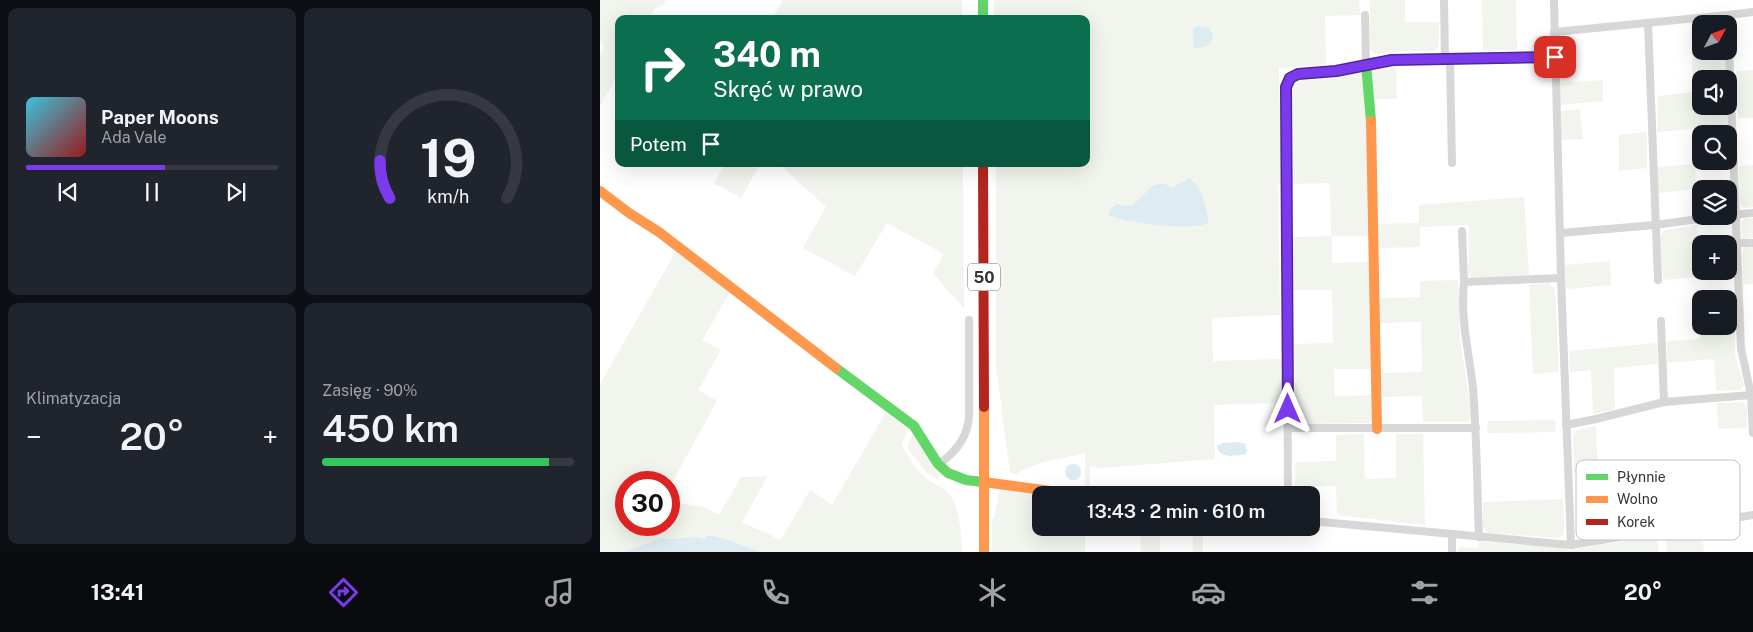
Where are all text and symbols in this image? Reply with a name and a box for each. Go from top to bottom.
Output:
north arrow [1692,15,1738,60]
map controls [1692,15,1737,335]
text: 340 m [713,34,821,75]
icon: right [630,35,695,100]
pin [1534,36,1576,78]
icon: arrive [1541,43,1569,71]
button: sound [1692,70,1737,115]
text: Skręć w prawo [713,76,863,102]
text: Paper Moons [101,106,219,128]
button: search [1692,125,1737,170]
text: Ada Vale [101,128,166,147]
text: 19 [420,128,476,189]
icon: arrive [697,130,725,158]
text: Potem [630,133,687,155]
icon: previous [54,178,82,206]
icon: pause [138,178,166,206]
icon: next [222,178,250,206]
button: layers [1692,180,1737,225]
text: km/h [427,186,469,207]
button: + [1692,235,1737,280]
road number: 50 [968,264,1000,290]
button: − [1692,290,1737,335]
text: Zasięg · 90% [322,381,418,400]
position arrow [1261,382,1313,434]
text: Klimatyzacja [26,389,121,408]
text: 450 km [322,406,459,451]
text: 20° [119,414,185,459]
text: − [26,420,42,453]
text: + [262,420,278,453]
legend [1576,460,1740,540]
text: Płynnie [1617,469,1666,485]
speed limit sign: 30 [615,471,680,536]
text: Wolno [1617,491,1658,507]
text: 13:43 · 2 min · 610 m [1087,500,1265,522]
text: Korek [1617,514,1655,530]
icon: directions [326,575,361,610]
icon: music [542,575,577,610]
icon: phone [758,575,793,610]
icon: climate [975,575,1010,610]
icon: car [1191,575,1226,610]
icon: filters [1407,575,1442,610]
text: 13:41 [91,579,144,605]
text: 20° [1624,579,1662,605]

